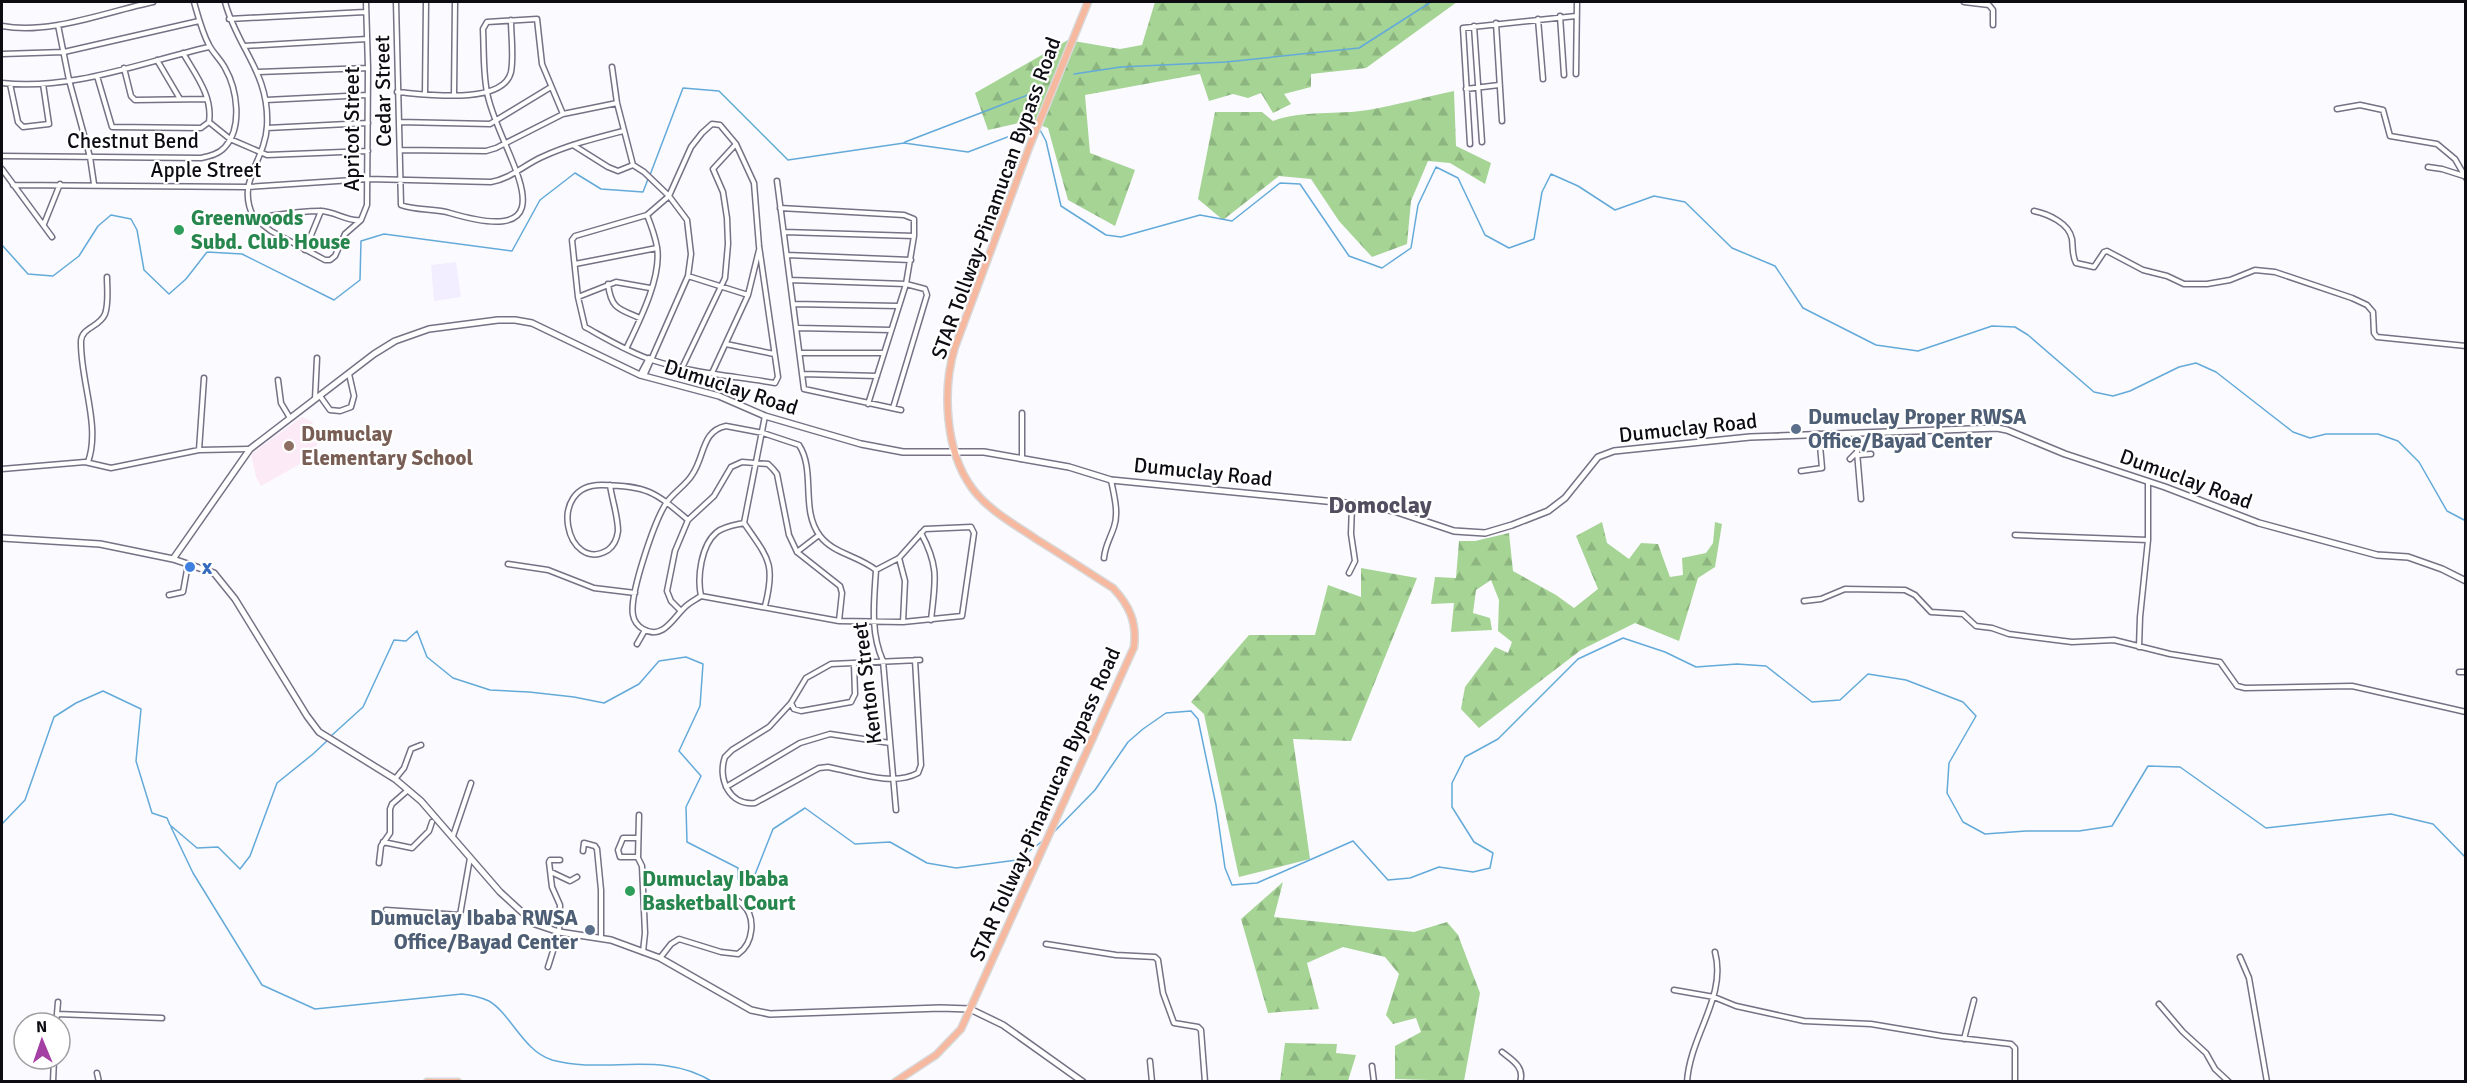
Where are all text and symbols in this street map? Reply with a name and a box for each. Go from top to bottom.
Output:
street label: STAR Tollway-Pinamucan Bypass Road [926,34,1066,362]
street label: Cedar Street [369,35,397,147]
street label: Apricot Street [339,67,365,191]
street label: Chestnut Bend [67,128,199,154]
street label: Apple Street [151,157,261,183]
place label: Greenwoods Subd. Club House [191,205,351,255]
marker: Greenwoods Subd. Club House [172,223,186,237]
street label: Dumuclay Road [661,353,801,421]
place label: Dumuclay Proper RWSA Office/Bayad Center [1808,404,2027,454]
street label: Dumuclay Road [1617,408,1759,448]
place label: Dumuclay Elementary School [301,421,473,471]
marker: Dumuclay Proper RWSA Office/Bayad Center [1789,422,1803,436]
marker: Dumuclay Elementary School [282,439,296,453]
street label: Dumuclay Road [2116,443,2256,515]
street label: Dumuclay Road [1132,452,1274,492]
district label: Domoclay [1328,490,1432,520]
place label: x [202,554,213,580]
marker: x [183,560,197,574]
street label: Kenton Street [847,620,887,746]
street label: STAR Tollway-Pinamucan Bypass Road [964,643,1126,965]
place label: Dumuclay Ibaba Basketball Court [642,866,796,916]
marker: Dumuclay Ibaba Basketball Court [623,884,637,898]
place label: Dumuclay Ibaba RWSA Office/Bayad Center [370,905,579,955]
marker: Dumuclay Ibaba RWSA Office/Bayad Center [583,923,597,937]
north arrow [12,1011,72,1071]
text: N [36,1017,47,1037]

